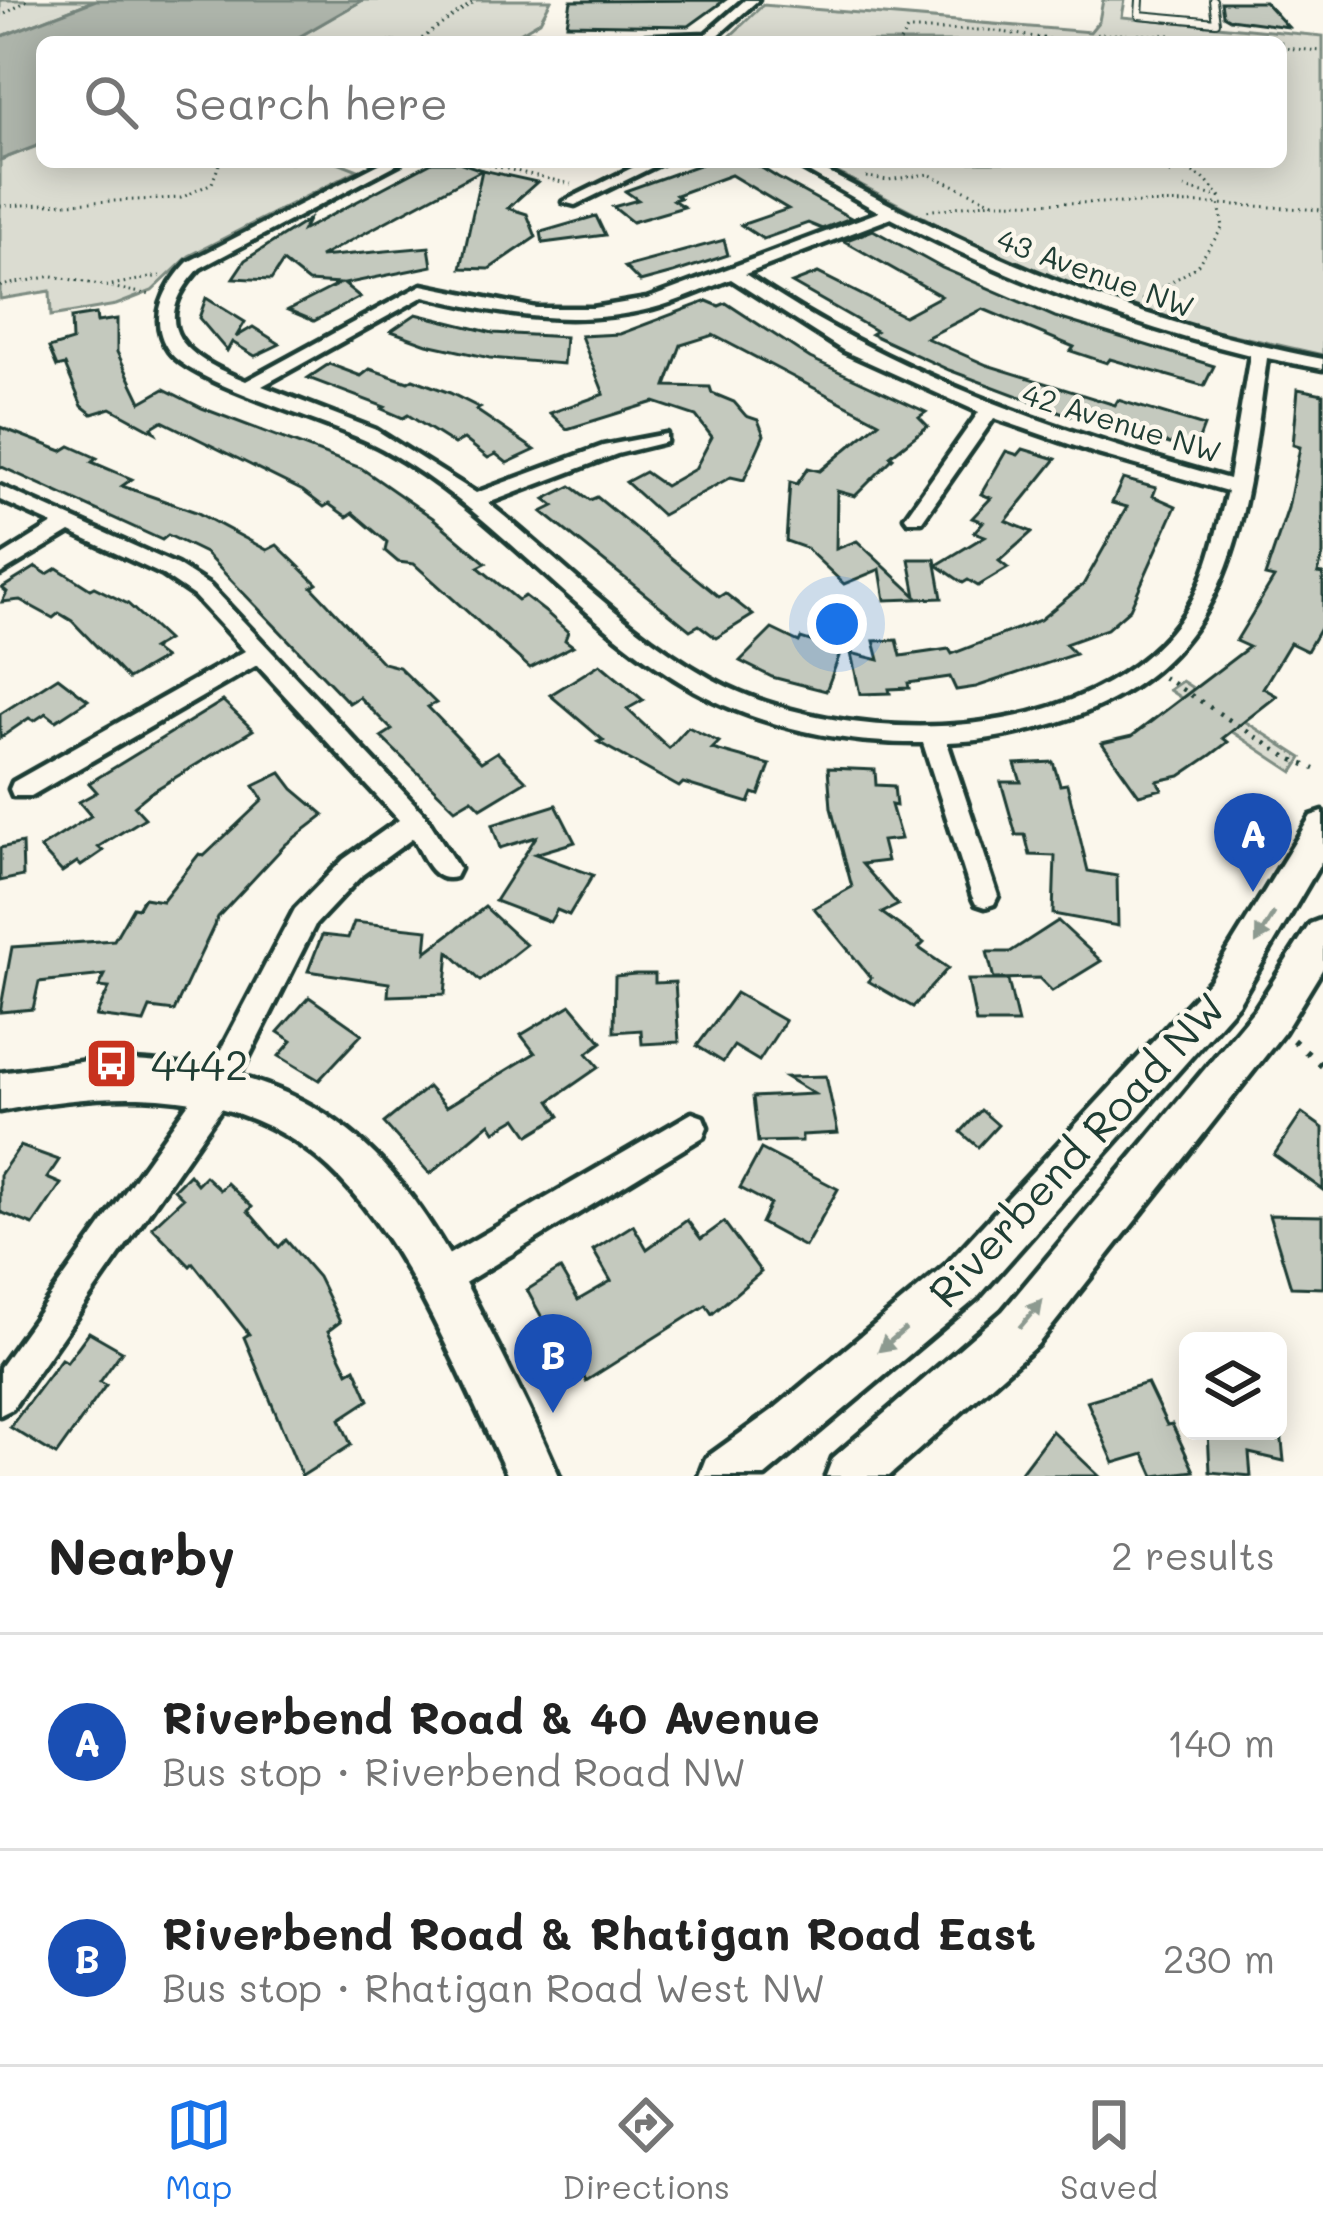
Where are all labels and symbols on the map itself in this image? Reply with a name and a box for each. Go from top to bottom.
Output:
street label: 43 Avenue NW [992,218,1200,326]
street label: 42 Avenue NW [1018,373,1226,471]
your location [807,594,867,654]
pin: A [1214,793,1292,892]
one-way arrow [1256,911,1277,945]
street label: Riverbend Road NW [916,980,1236,1318]
bus stop icon: 4442 [84,1036,140,1092]
place label: 4442 [151,1037,248,1092]
one-way arrow [1018,1299,1044,1329]
pin: B [514,1314,592,1413]
one-way arrow [877,1327,907,1353]

